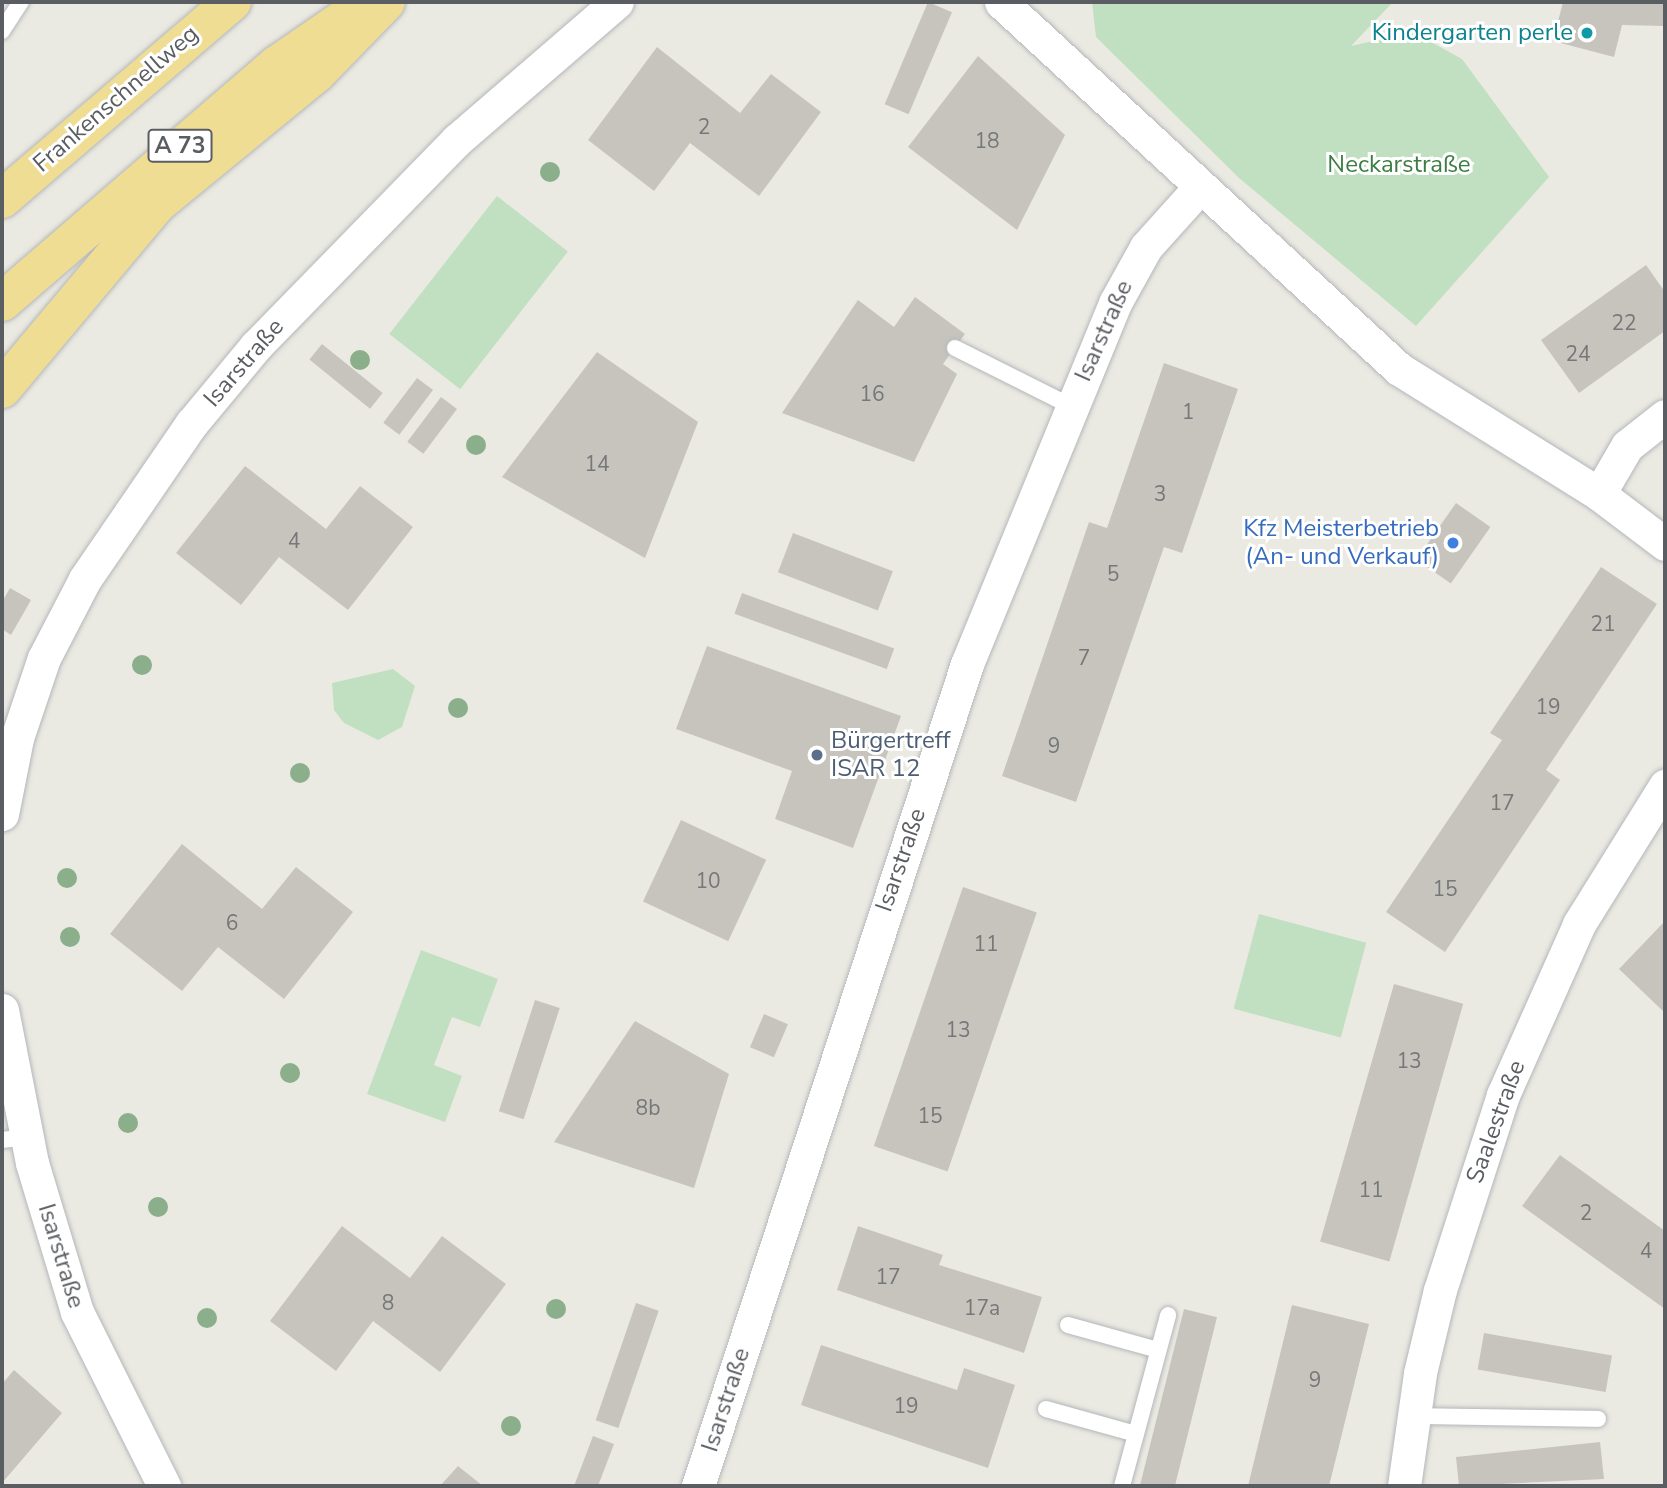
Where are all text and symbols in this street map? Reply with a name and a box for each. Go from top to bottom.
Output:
street label: Frankenschnellweg [28,19,204,179]
place label: Kindergarten perle [1372,19,1573,47]
marker: Kindergarten perle [1579,25,1595,41]
house number: 2 [698,114,710,140]
road number: A 73 [147,127,213,166]
house number: 18 [974,128,1000,154]
park label: Neckarstraße [1327,151,1471,179]
street label: Isarstraße [1069,276,1139,386]
house number: 22 [1611,310,1637,336]
street label: Isarstraße [198,313,290,413]
house number: 24 [1565,341,1591,367]
house number: 16 [859,381,885,407]
house number: 1 [1182,399,1194,425]
house number: 14 [584,451,610,477]
house number: 3 [1154,481,1166,507]
place label: Kfz Meisterbetrieb (An- und Verkauf) [1243,515,1439,571]
house number: 4 [288,528,300,554]
marker: Kfz Meisterbetrieb (An- und Verkauf) [1445,535,1461,551]
house number: 5 [1107,561,1119,587]
house number: 21 [1590,611,1616,637]
house number: 7 [1078,645,1090,671]
house number: 19 [1535,694,1561,720]
place label: Bürgertreff ISAR 12 [831,727,950,783]
house number: 9 [1048,733,1060,759]
marker: Bürgertreff ISAR 12 [809,747,825,763]
house number: 17 [1489,790,1515,816]
street label: Isarstraße [870,805,932,915]
house number: 10 [695,868,721,894]
house number: 15 [1432,876,1458,902]
house number: 6 [226,910,238,936]
house number: 11 [973,931,999,957]
house number: 13 [945,1017,971,1043]
house number: 13 [1396,1048,1422,1074]
street label: Saalestraße [1460,1057,1532,1187]
house number: 8b [636,1095,660,1121]
house number: 15 [917,1103,943,1129]
house number: 11 [1358,1177,1384,1203]
street label: Isarstraße [32,1200,90,1312]
house number: 2 [1580,1200,1592,1226]
house number: 4 [1640,1238,1652,1264]
house number: 17 [875,1264,901,1290]
house number: 8 [382,1290,394,1316]
house number: 17a [964,1295,1000,1321]
street label: Isarstraße [696,1344,756,1456]
house number: 9 [1309,1367,1321,1393]
house number: 19 [893,1393,919,1419]

